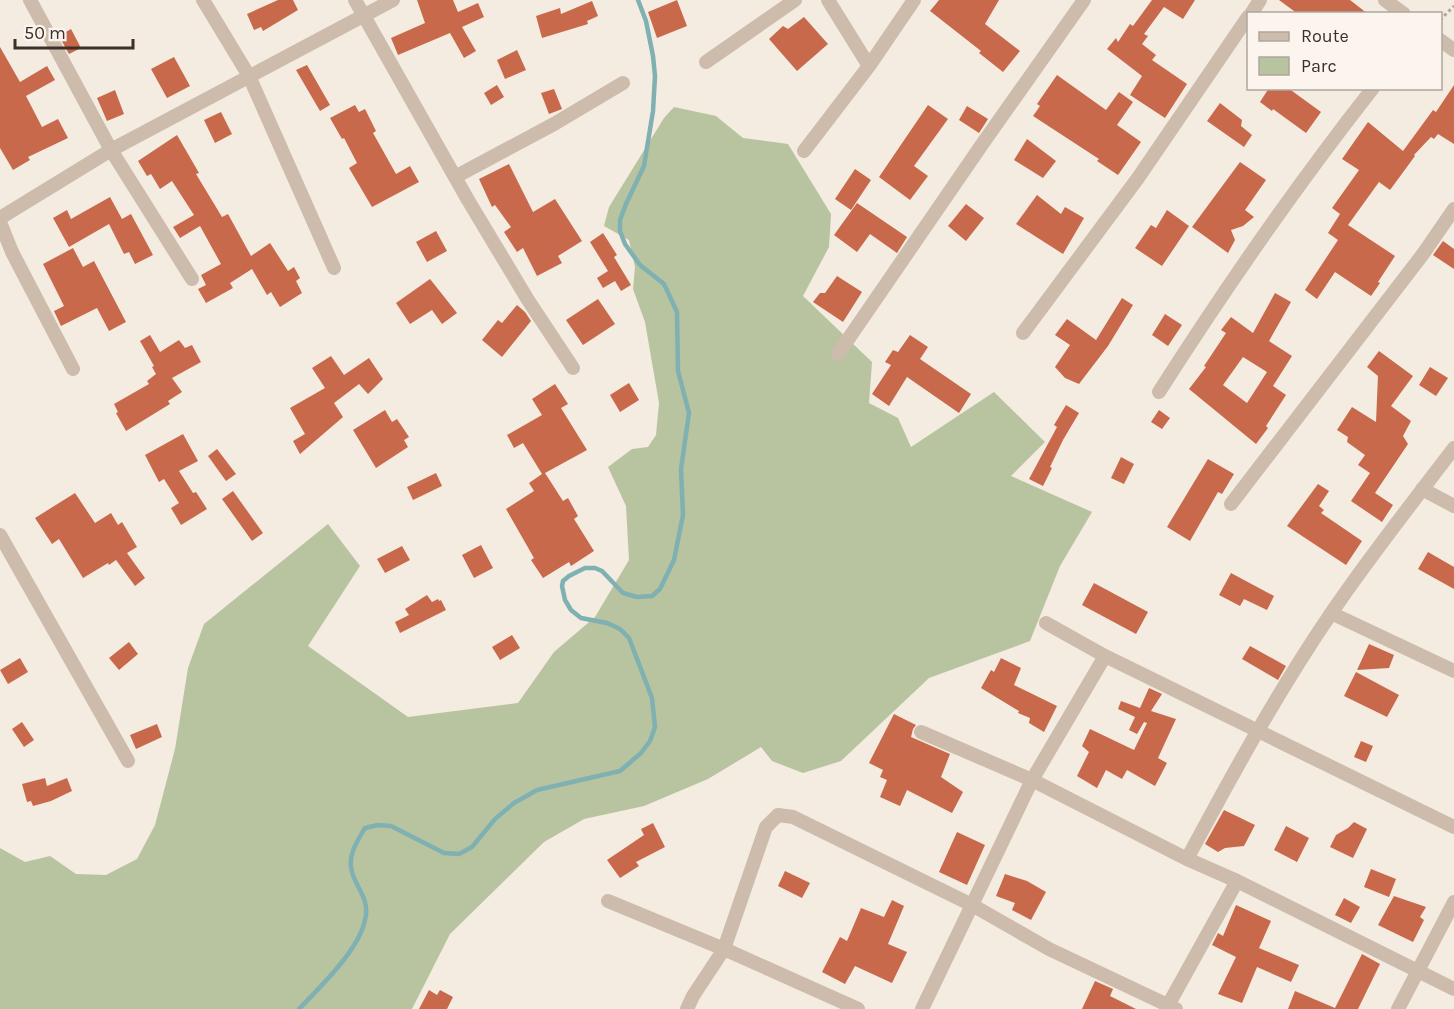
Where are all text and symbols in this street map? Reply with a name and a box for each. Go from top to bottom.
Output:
scale bar [15,12,134,50]
legend [1247,12,1442,90]
text: 50 m [24,22,66,44]
text: Route [1301,25,1349,47]
text: Parc [1301,55,1337,77]

